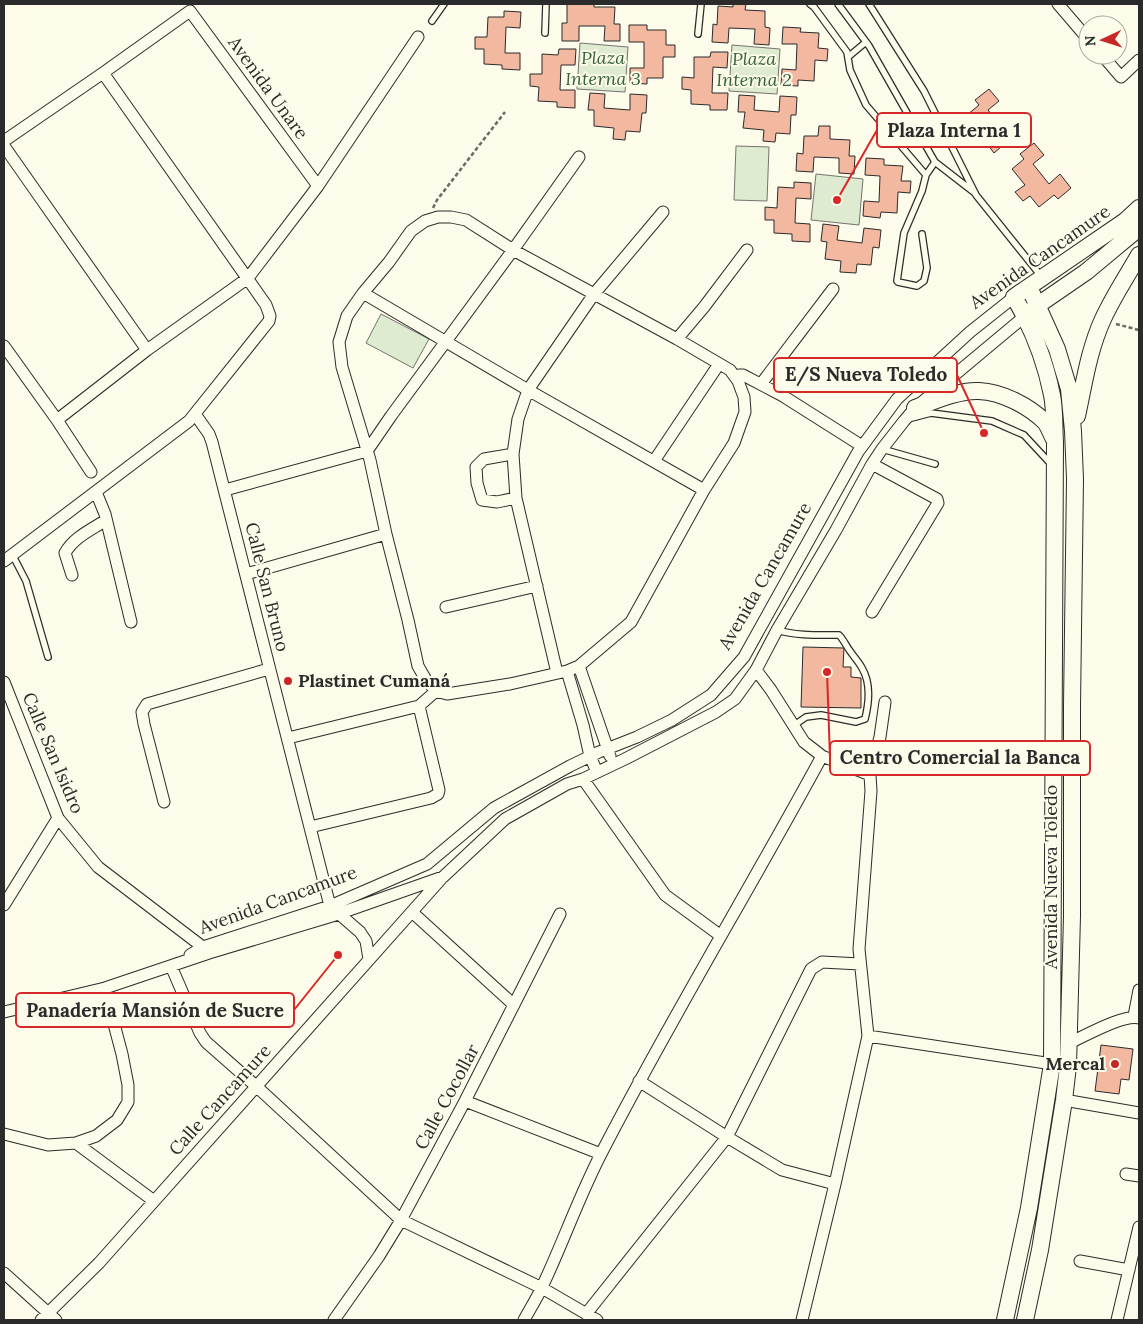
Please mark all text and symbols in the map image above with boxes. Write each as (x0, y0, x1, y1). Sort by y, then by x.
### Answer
north arrow (1078, 15, 1128, 65)
street label: Avenida Unare (223, 31, 314, 144)
text: N (1081, 35, 1099, 47)
park label: Plaza Interna 3 (565, 46, 641, 90)
park label: Plaza Interna 2 (716, 47, 792, 91)
callout: Plaza Interna 1 (877, 113, 1031, 147)
text: Plaza Interna 1 (887, 118, 1021, 142)
street label: Avenida Cancamure (964, 199, 1115, 314)
callout: E/S Nueva Toledo (774, 358, 957, 392)
text: E/S Nueva Toledo (785, 362, 948, 387)
street label: Avenida Cancamure (713, 498, 816, 654)
street label: Calle San Bruno (240, 520, 295, 654)
place label: Plastinet Cumaná (298, 669, 451, 692)
marker: Plastinet Cumaná (282, 675, 294, 687)
street label: Calle San Isidro (18, 689, 89, 817)
callout: Centro Comercial la Banca (830, 741, 1090, 775)
text: Centro Comercial la Banca (840, 745, 1080, 769)
street label: Avenida Nueva Toledo (1039, 785, 1062, 970)
street label: Avenida Cancamure (195, 860, 360, 939)
callout: Panadería Mansión de Sucre (16, 993, 294, 1027)
text: Panadería Mansión de Sucre (26, 998, 284, 1022)
street label: Calle Cancamure (164, 1039, 276, 1160)
street label: Calle Cocollar (409, 1040, 484, 1153)
place label: Mercal (1045, 1052, 1105, 1075)
marker: Mercal (1109, 1058, 1121, 1070)

